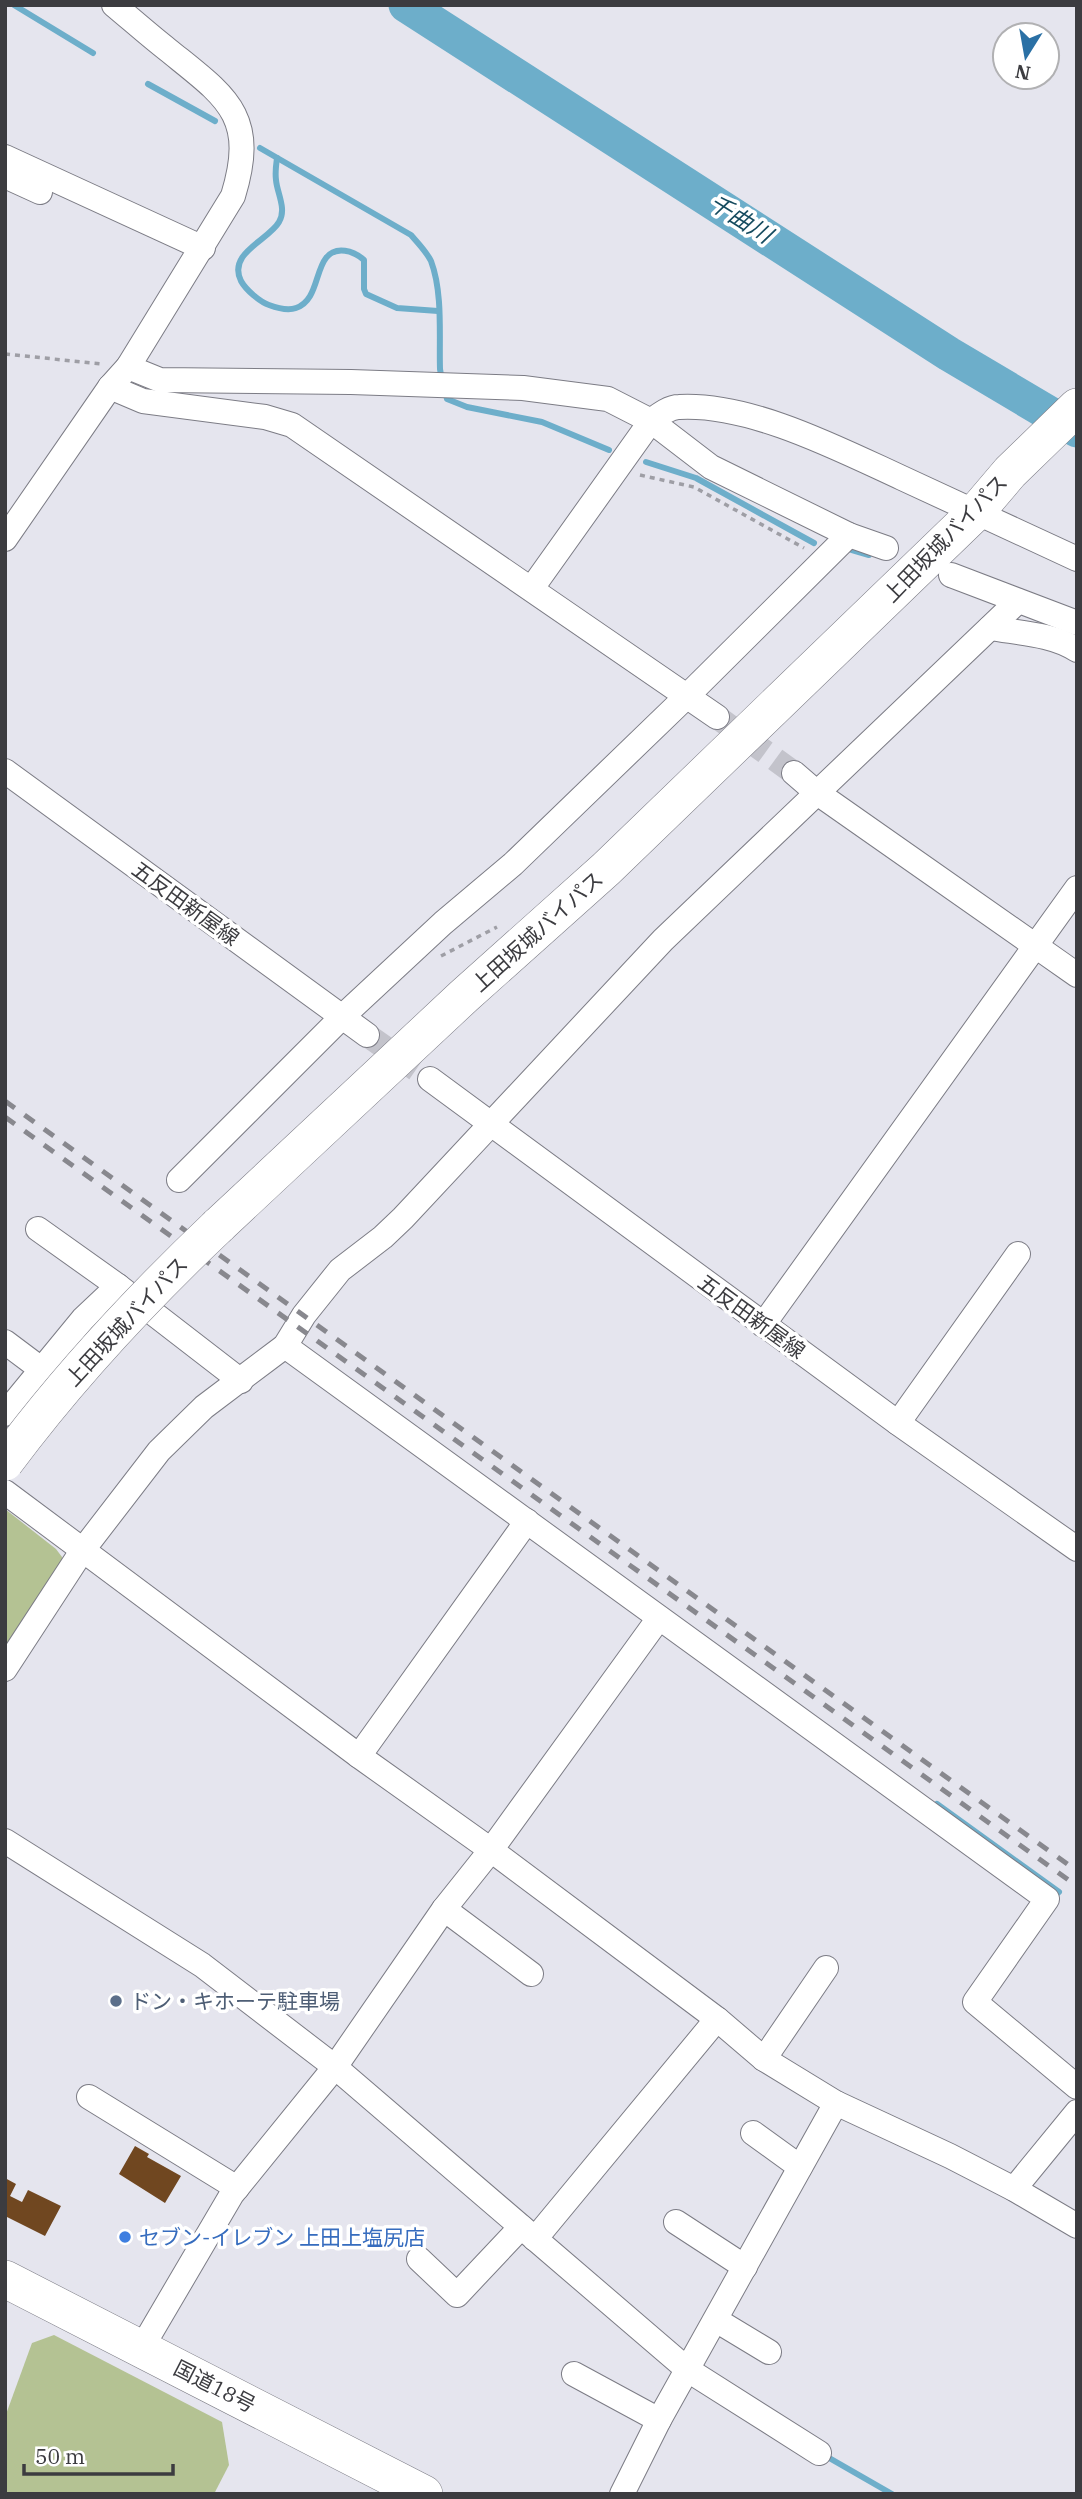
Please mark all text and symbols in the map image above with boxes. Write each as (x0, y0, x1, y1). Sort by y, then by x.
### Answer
north arrow (991, 21, 1061, 91)
text: N (1013, 59, 1032, 86)
water label: 千曲川 (704, 187, 781, 251)
street label: 上田坂城バイパス (877, 468, 1013, 608)
street label: 五反田新屋線 (127, 855, 245, 951)
street label: 上田坂城バイパス (465, 865, 609, 997)
street label: 上田坂城バイパス (59, 1250, 193, 1392)
street label: 五反田新屋線 (693, 1268, 811, 1364)
place label: ドン・キホーテ駐車場 (130, 1987, 340, 2015)
marker: ドン・キホーテ駐車場 (108, 1993, 124, 2009)
place label: セブン-イレブン 上田上塩尻店 (139, 2223, 425, 2251)
marker: セブン-イレブン 上田上塩尻店 (117, 2229, 133, 2245)
street label: 国道18号 (169, 2354, 261, 2418)
scale bar (24, 2432, 173, 2476)
text: 50 m (35, 2442, 85, 2470)

